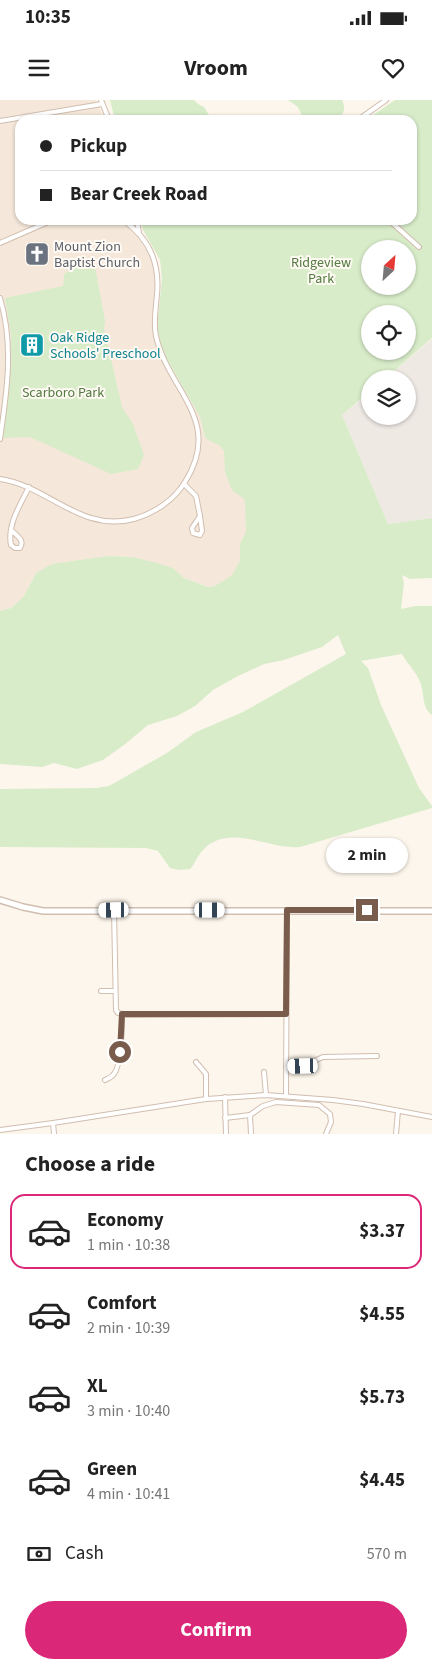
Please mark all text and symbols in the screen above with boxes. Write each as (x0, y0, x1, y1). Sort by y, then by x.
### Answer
text: 10:35 (25, 4, 71, 31)
text: Vroom (184, 52, 248, 84)
icon: menu (25, 54, 53, 82)
icon: heart (379, 54, 407, 82)
text: Pickup (70, 133, 127, 160)
text: Bear Creek Road (70, 181, 208, 208)
place label: Mount Zion Baptist Church (54, 237, 140, 273)
north arrow (361, 240, 416, 295)
map controls (361, 240, 416, 425)
church icon: Mount Zion Baptist Church (24, 241, 50, 267)
park label: Ridgeview Park (291, 253, 351, 289)
button: locate (361, 305, 416, 360)
place label: Oak Ridge Schools' Preschool (50, 328, 161, 364)
building icon: Oak Ridge Schools' Preschool (19, 332, 45, 358)
button: layers (361, 370, 416, 425)
park label: Scarboro Park (22, 383, 104, 403)
callout: 2 min (326, 838, 408, 872)
text: 2 min (348, 844, 386, 866)
route end (356, 899, 378, 921)
car (98, 902, 129, 918)
car (195, 903, 225, 918)
route start (109, 1041, 131, 1063)
car (287, 1058, 318, 1074)
text: Choose a ride (25, 1148, 155, 1180)
text: Economy (87, 1207, 164, 1234)
icon: car (27, 1209, 72, 1254)
text: $3.37 (359, 1218, 405, 1245)
text: 1 min · 10:38 (87, 1234, 170, 1256)
text: Comfort (87, 1290, 157, 1317)
icon: car (27, 1292, 72, 1337)
text: $4.55 (359, 1301, 405, 1328)
text: 2 min · 10:39 (87, 1317, 170, 1339)
text: XL (87, 1373, 108, 1400)
icon: car (27, 1375, 72, 1420)
text: $5.73 (359, 1384, 405, 1411)
text: 3 min · 10:40 (87, 1400, 170, 1422)
text: Green (87, 1456, 137, 1483)
icon: car (27, 1458, 72, 1503)
text: $4.45 (359, 1467, 405, 1494)
text: 4 min · 10:41 (87, 1483, 170, 1505)
icon: cash (25, 1540, 53, 1568)
text: Cash (65, 1540, 104, 1567)
text: 570 m (367, 1543, 407, 1565)
button: Confirm (25, 1601, 407, 1659)

